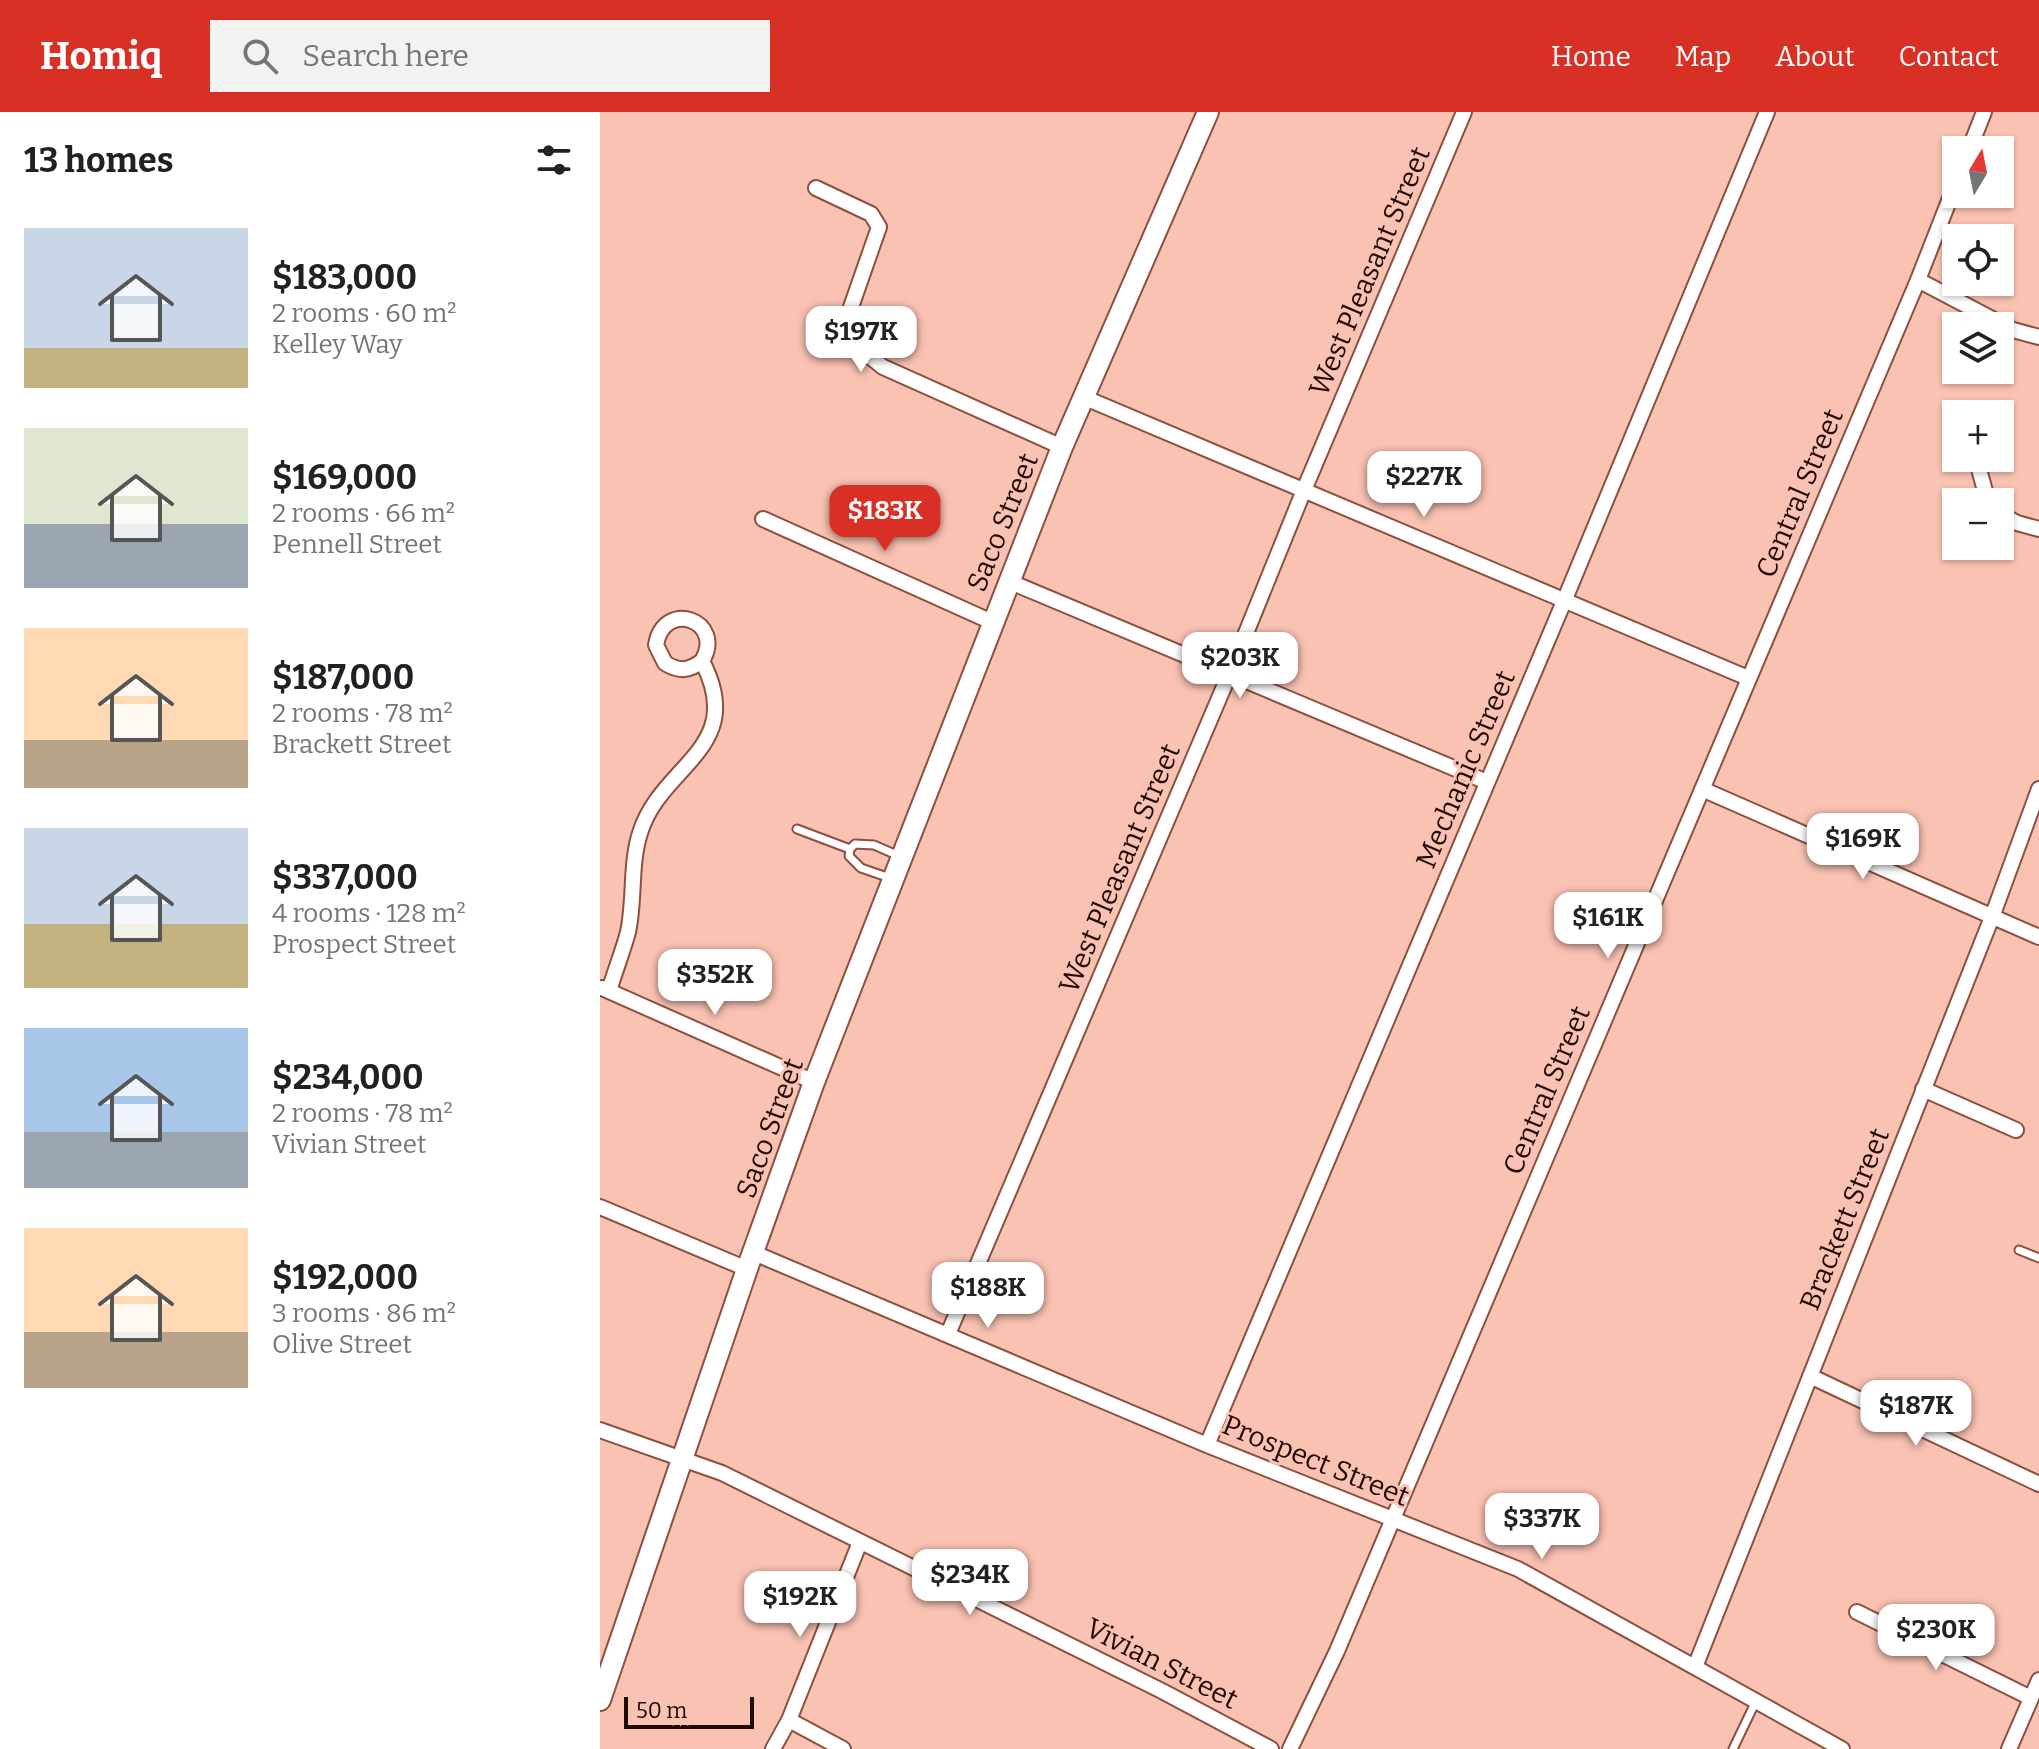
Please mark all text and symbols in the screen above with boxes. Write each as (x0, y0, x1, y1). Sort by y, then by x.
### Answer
search box (210, 20, 770, 92)
text: Homiq (40, 33, 162, 79)
icon: search (238, 34, 282, 78)
text: Search here (302, 38, 469, 74)
text: Home (1551, 40, 1631, 73)
text: Map (1675, 40, 1731, 73)
text: About (1775, 40, 1855, 73)
text: Contact (1899, 40, 1999, 73)
north arrow (1942, 136, 2014, 208)
map controls (1942, 136, 2014, 560)
icon: filters (532, 138, 576, 182)
text: 13 homes (24, 140, 173, 181)
street label: West Pleasant Street (1302, 142, 1437, 401)
button: locate (1942, 224, 2014, 296)
text: $183,000 (272, 257, 417, 298)
icon: home (88, 260, 184, 356)
text: 2 rooms · 60 m² (272, 298, 456, 329)
pin: $197K (805, 306, 917, 374)
button: layers (1942, 312, 2014, 384)
text: $197K (824, 316, 898, 347)
text: Kelley Way (272, 329, 403, 360)
button: + (1942, 400, 2014, 472)
street label: Central Street (1749, 404, 1850, 582)
street label: Saco Street (960, 448, 1045, 596)
pin: $227K (1368, 451, 1480, 519)
text: $169,000 (272, 457, 417, 498)
icon: home (88, 460, 184, 556)
text: $227K (1385, 461, 1463, 492)
pin: $183K (829, 485, 941, 553)
button: − (1942, 488, 2014, 560)
text: $183K (847, 495, 923, 526)
text: 2 rooms · 66 m² (272, 498, 455, 529)
text: Pennell Street (272, 529, 442, 560)
pin: $203K (1184, 632, 1296, 700)
text: $203K (1200, 642, 1280, 673)
text: $187,000 (272, 657, 414, 698)
icon: home (88, 660, 184, 756)
street label: Mechanic Street (1409, 665, 1522, 873)
text: 2 rooms · 78 m² (272, 698, 453, 729)
text: Brackett Street (272, 729, 452, 760)
street label: West Pleasant Street (1052, 739, 1187, 998)
pin: $169K (1807, 813, 1919, 881)
text: $169K (1825, 823, 1901, 854)
text: $337,000 (272, 857, 418, 898)
icon: home (88, 860, 184, 956)
pin: $161K (1552, 892, 1664, 960)
text: 4 rooms · 128 m² (272, 898, 466, 929)
text: $161K (1572, 902, 1644, 933)
text: Prospect Street (272, 929, 456, 960)
pin: $352K (659, 949, 771, 1017)
text: $352K (676, 959, 754, 990)
street label: Central Street (1496, 1001, 1597, 1179)
street label: Saco Street (729, 1054, 810, 1202)
text: $234,000 (272, 1057, 424, 1098)
icon: home (88, 1060, 184, 1156)
text: 2 rooms · 78 m² (272, 1098, 453, 1129)
street label: Brackett Street (1793, 1123, 1896, 1315)
text: Vivian Street (272, 1129, 426, 1160)
text: $192,000 (272, 1257, 418, 1298)
icon: home (88, 1260, 184, 1356)
pin: $188K (932, 1262, 1044, 1330)
text: $188K (950, 1272, 1026, 1303)
text: 3 rooms · 86 m² (272, 1298, 456, 1329)
text: Olive Street (272, 1329, 412, 1360)
pin: $187K (1860, 1380, 1972, 1448)
text: $187K (1878, 1390, 1954, 1421)
street label: Prospect Street (1218, 1408, 1414, 1513)
pin: $337K (1486, 1493, 1598, 1561)
text: $337K (1503, 1503, 1581, 1534)
pin: $234K (914, 1549, 1026, 1617)
text: $234K (930, 1559, 1010, 1590)
pin: $192K (744, 1571, 856, 1639)
text: $192K (762, 1581, 838, 1612)
pin: $230K (1880, 1604, 1992, 1672)
street label: Vivian Street (1080, 1611, 1243, 1716)
text: $230K (1896, 1614, 1976, 1645)
scale bar (624, 1693, 754, 1729)
text: 50 m (636, 1697, 687, 1724)

